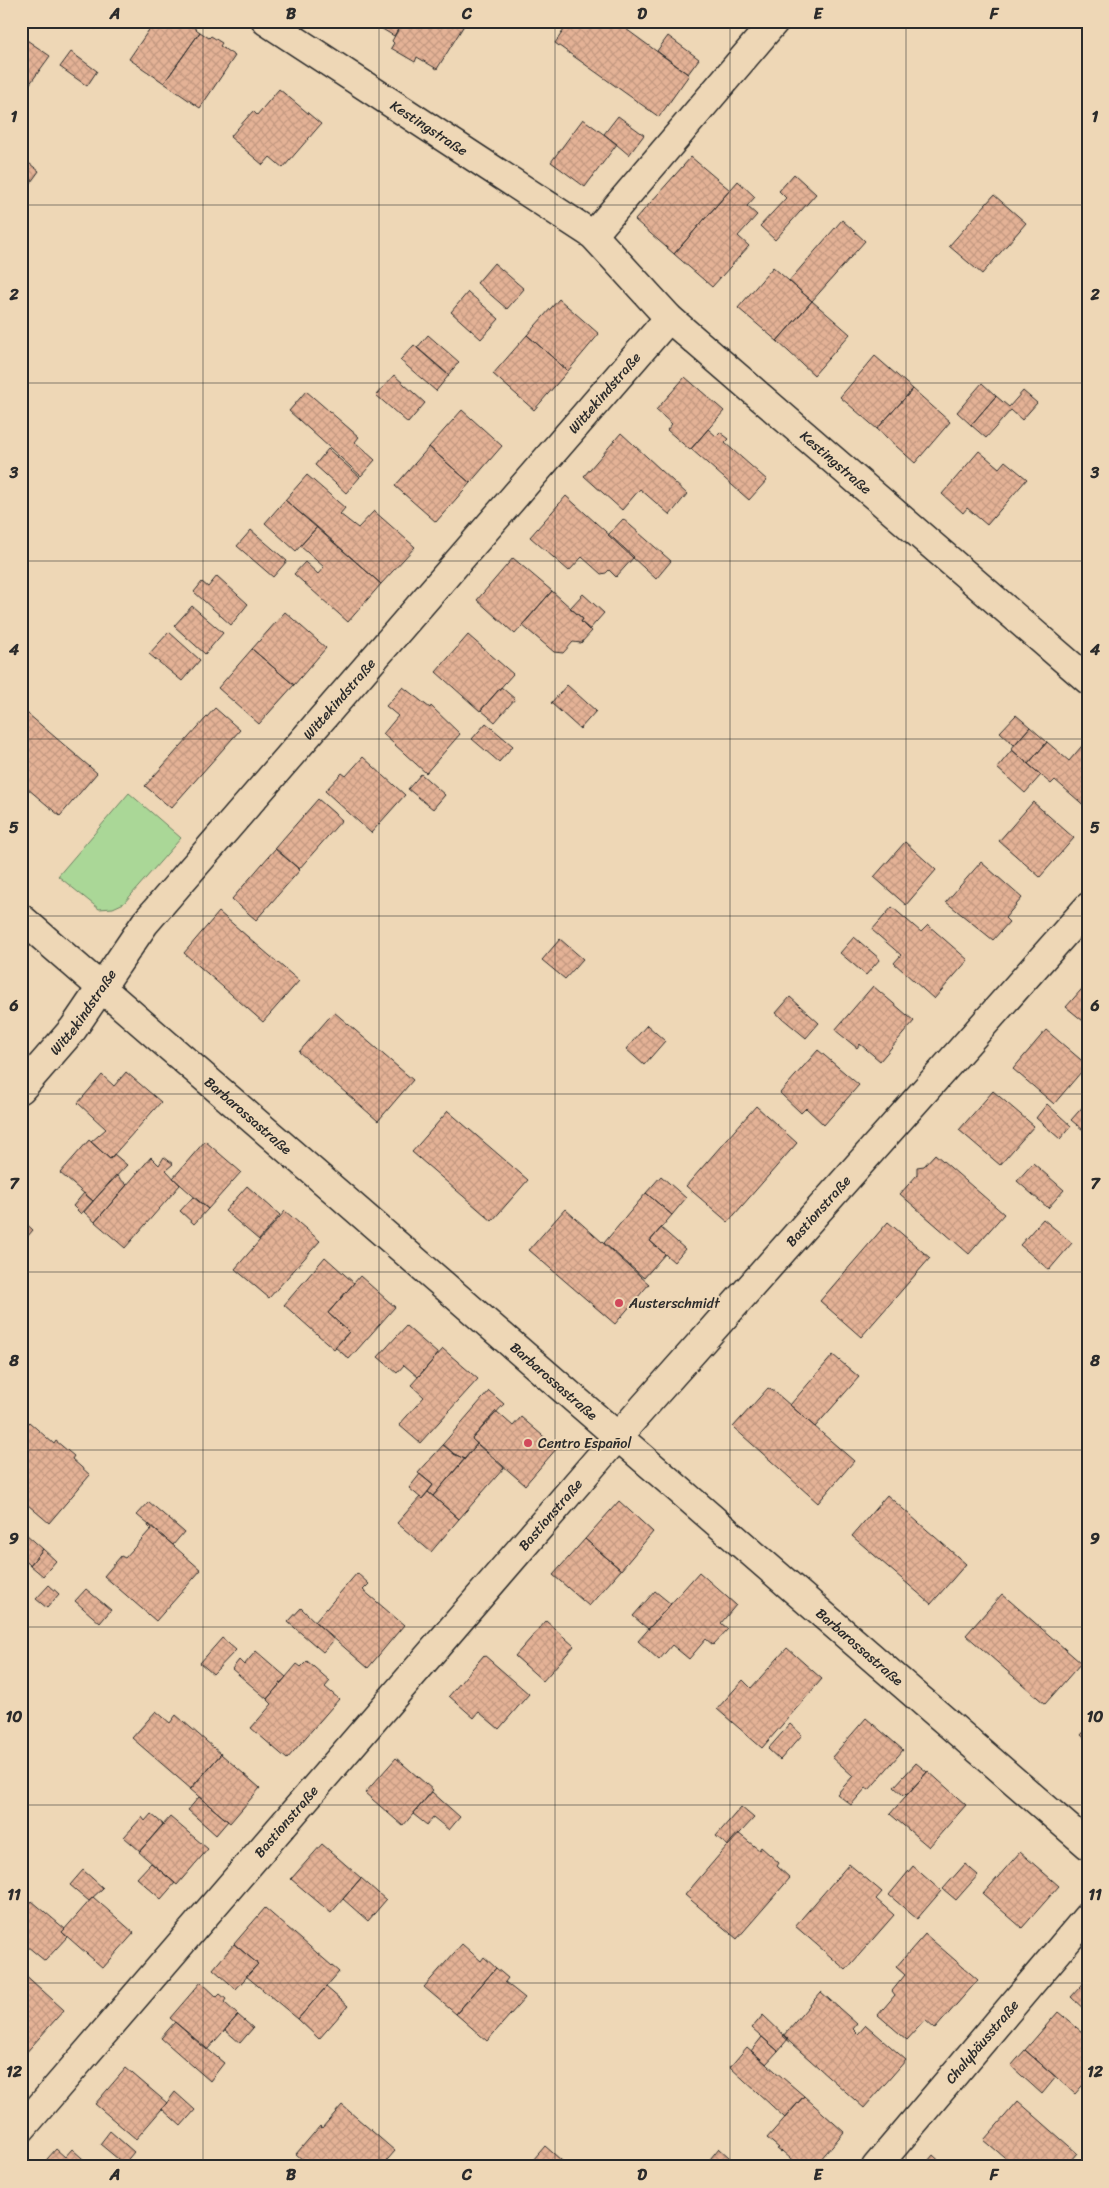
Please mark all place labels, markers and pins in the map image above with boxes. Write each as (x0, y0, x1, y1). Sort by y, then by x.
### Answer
place label: Austerschmidt (628, 1291, 721, 1316)
marker: Austerschmidt (613, 1297, 625, 1309)
place label: Centro Español (538, 1431, 632, 1456)
marker: Centro Español (522, 1437, 534, 1449)

